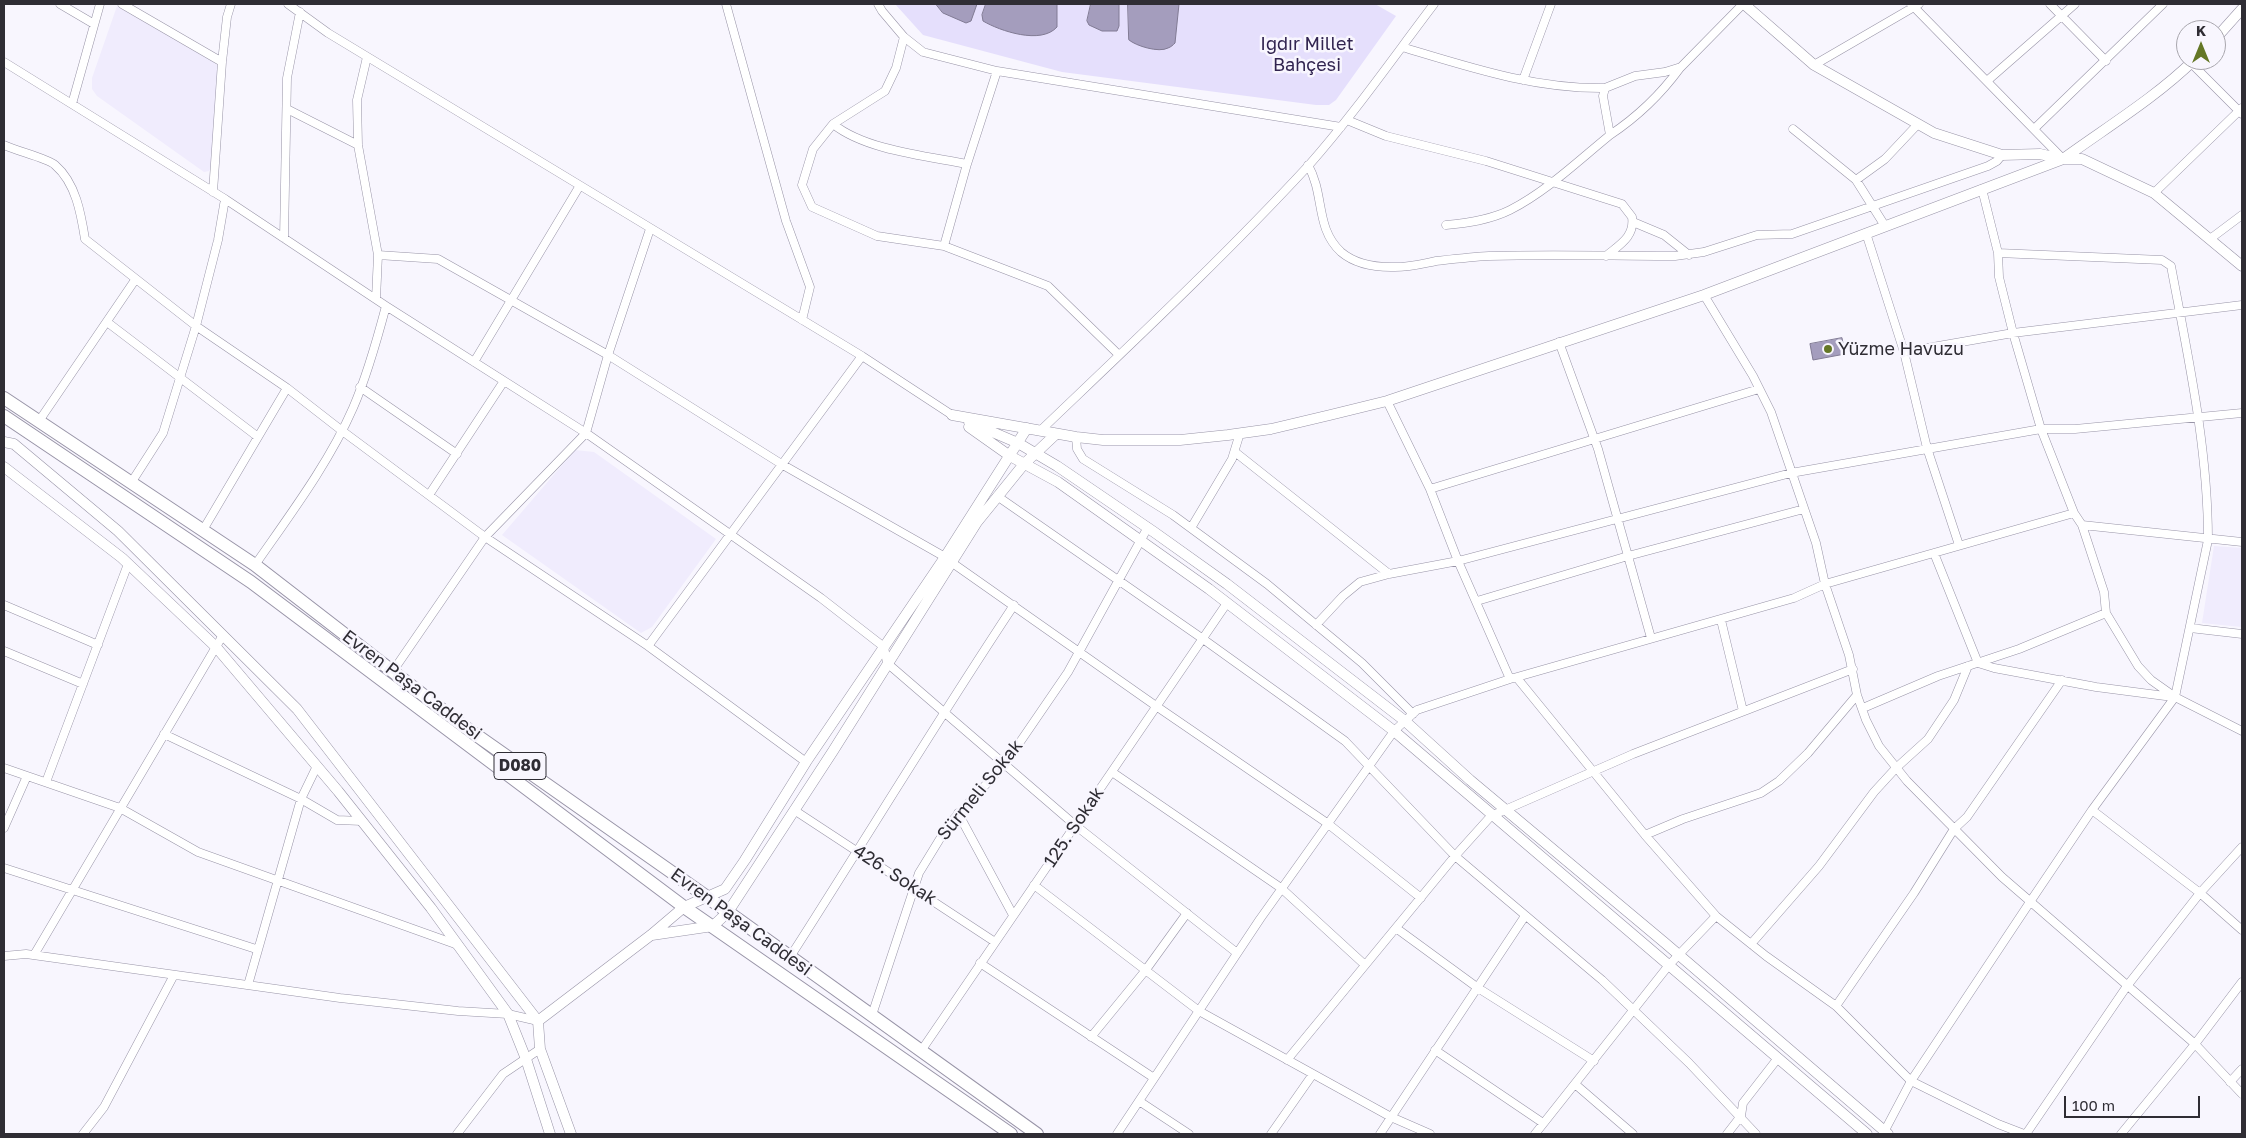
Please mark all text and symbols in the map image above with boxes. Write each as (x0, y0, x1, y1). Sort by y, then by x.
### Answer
north arrow (2176, 20, 2226, 70)
text: K (2196, 22, 2206, 39)
park label: Iğdır Millet Bahçesi (1260, 33, 1354, 76)
place label: Yüzme Havuzu (1838, 338, 1964, 360)
marker: Yüzme Havuzu (1822, 343, 1834, 355)
street label: Evren Paşa Caddesi (338, 625, 486, 745)
street label: Sürmeli Sokak (933, 735, 1027, 845)
road number: D080 (494, 752, 546, 779)
street label: 125. Sokak (1039, 783, 1109, 871)
street label: 426. Sokak (849, 840, 941, 910)
street label: Evren Paşa Caddesi (666, 864, 816, 980)
scale bar (2066, 1086, 2202, 1118)
text: 100 m (2072, 1096, 2115, 1114)

